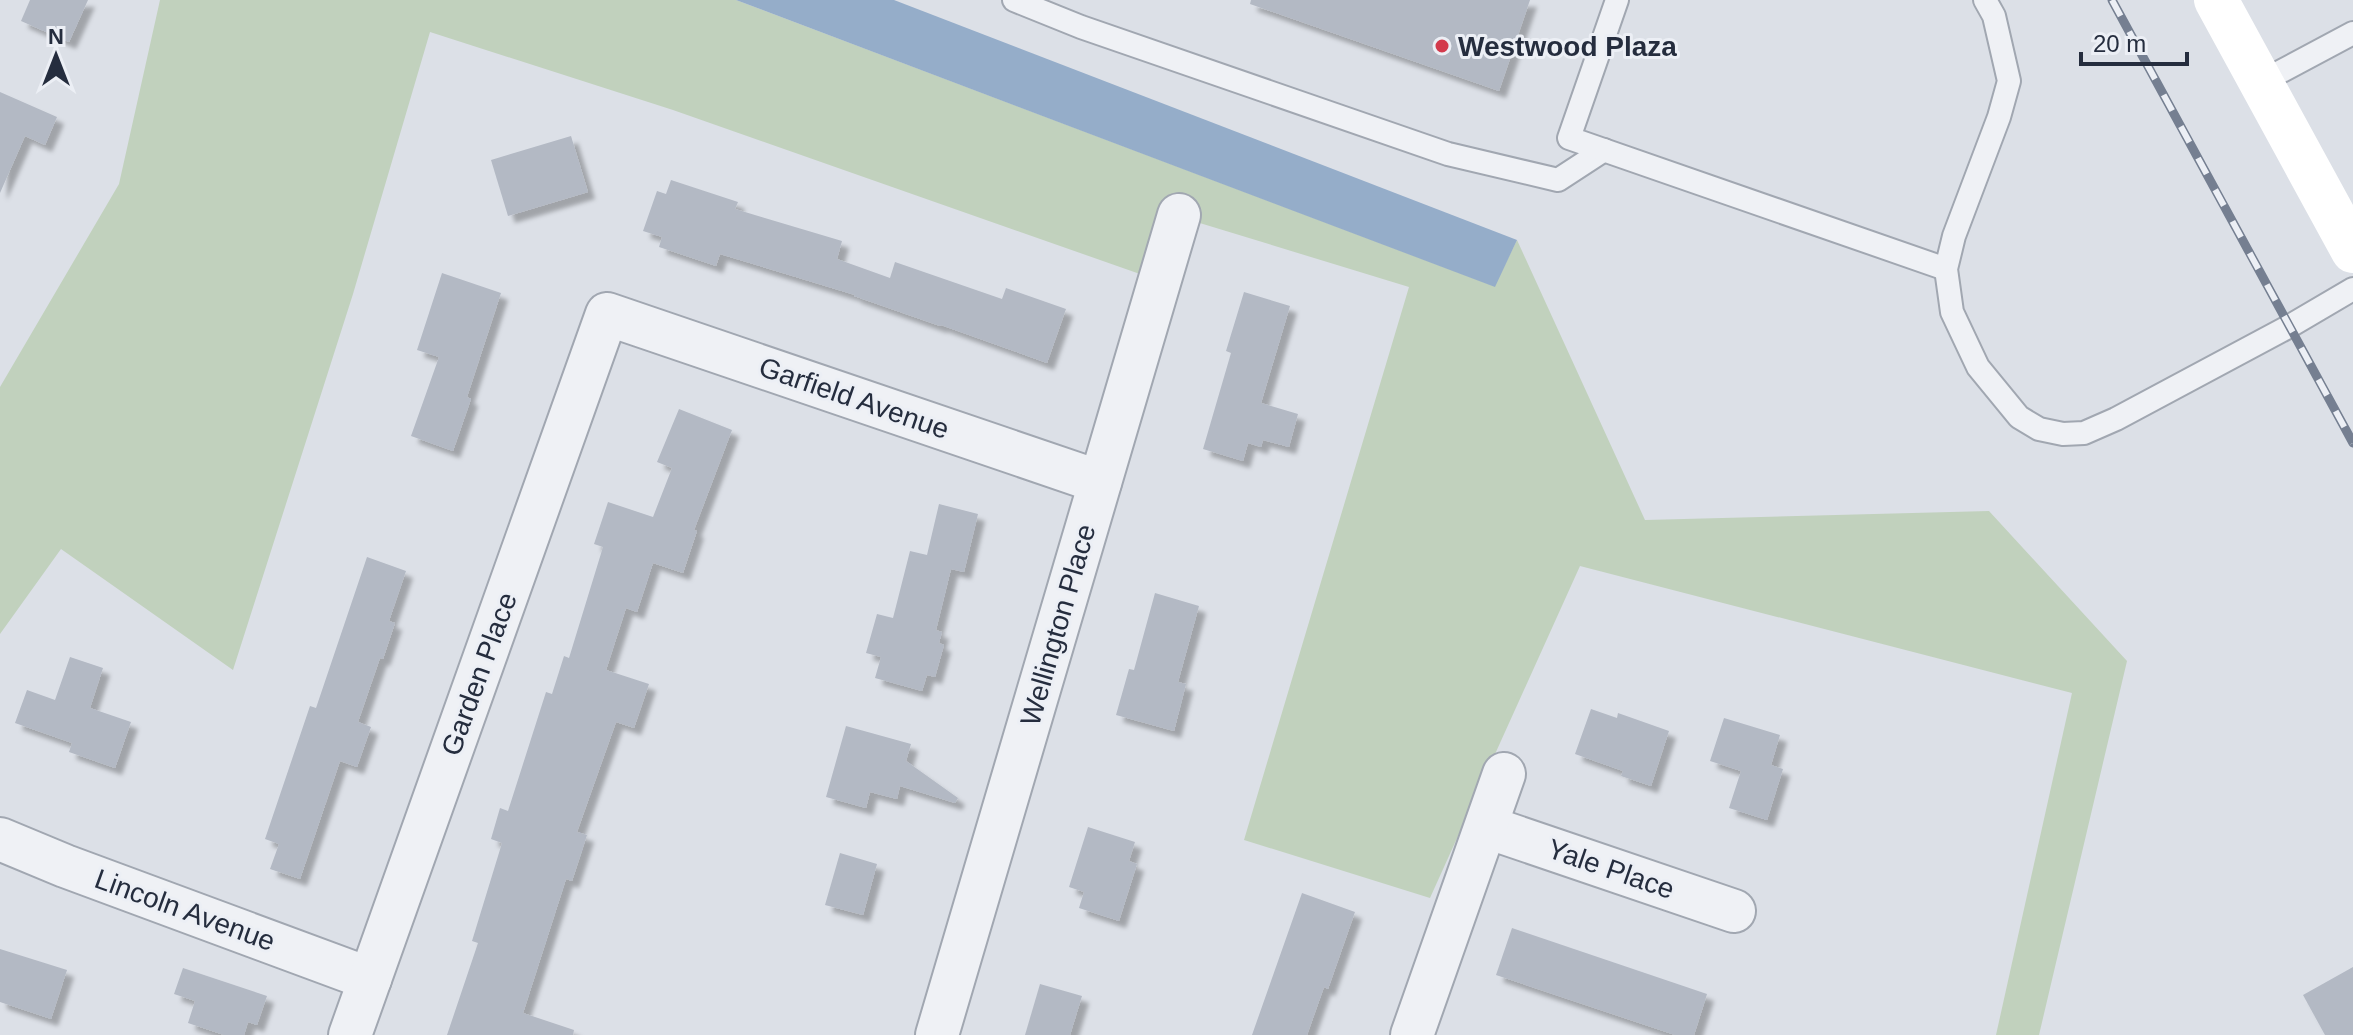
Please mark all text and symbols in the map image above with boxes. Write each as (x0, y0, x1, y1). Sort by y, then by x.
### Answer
north arrow (16, 16, 96, 96)
scale bar (2081, 16, 2187, 66)
text: N (48, 24, 64, 49)
text: 20 m (2093, 30, 2146, 57)
place label: Westwood Plaza (1458, 31, 1677, 62)
marker: Westwood Plaza (1433, 37, 1451, 55)
street label: Garfield Avenue (755, 351, 953, 445)
street label: Wellington Place (1014, 521, 1102, 729)
street label: Garden Place (435, 588, 523, 760)
street label: Yale Place (1544, 833, 1678, 905)
street label: Lincoln Avenue (91, 863, 279, 957)

